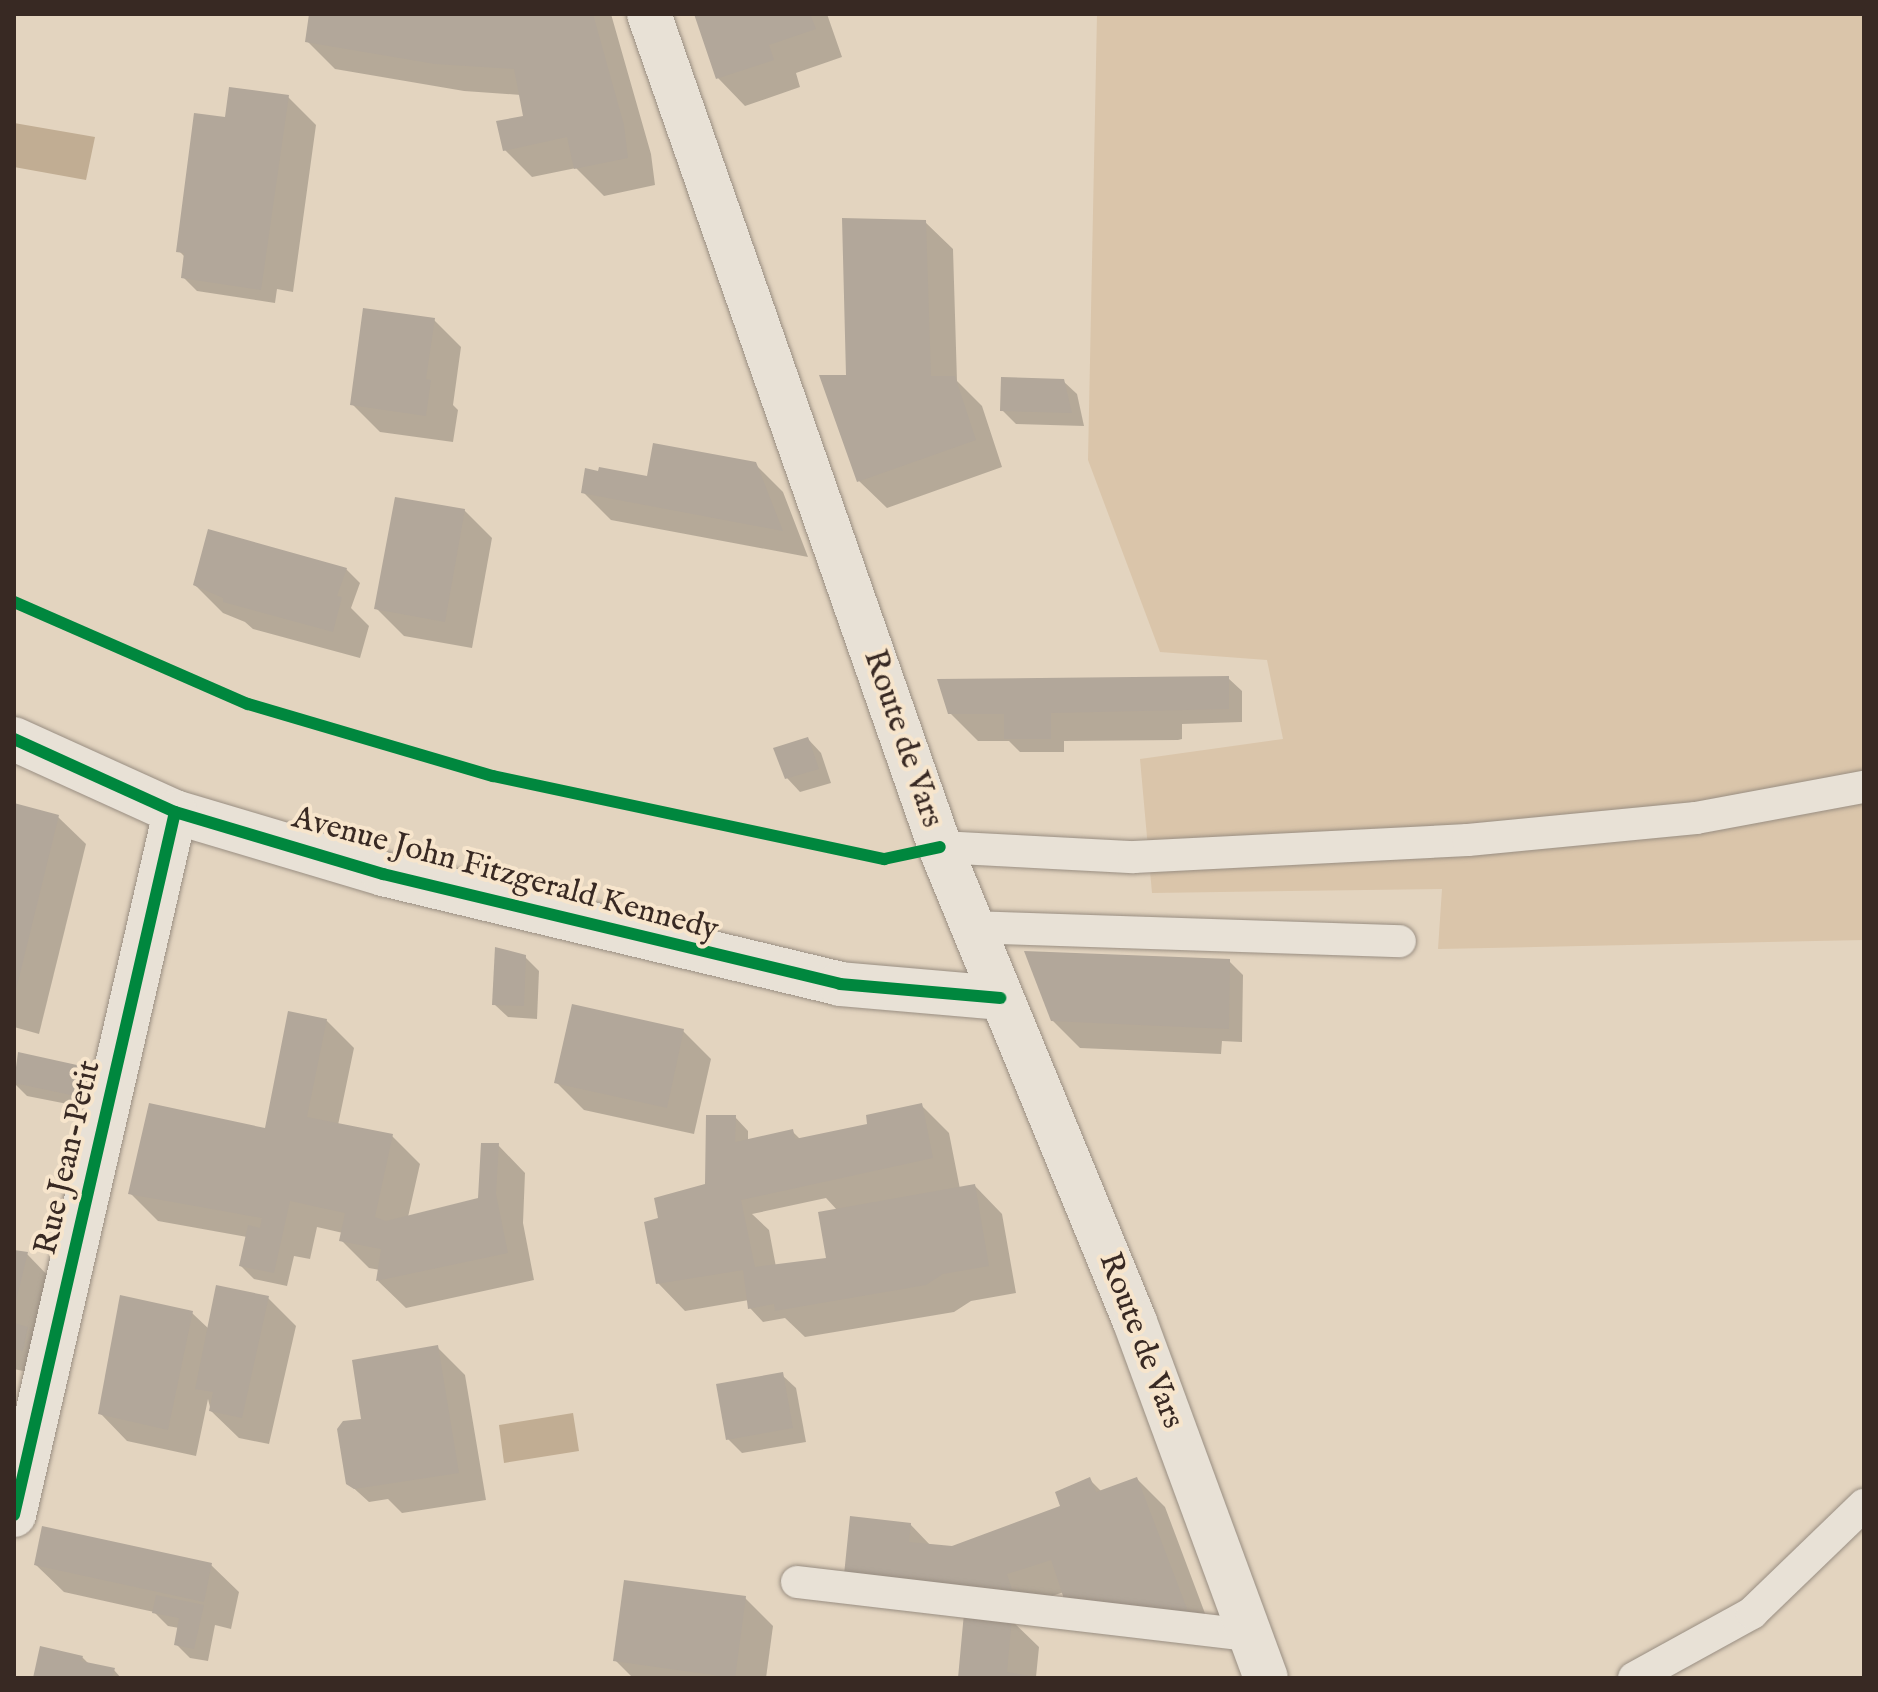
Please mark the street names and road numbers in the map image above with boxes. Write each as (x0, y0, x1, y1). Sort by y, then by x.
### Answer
street label: Route de Vars (854, 645, 950, 833)
street label: Avenue John Fitzgerald Kennedy (288, 800, 722, 950)
street label: Rue Jean-Petit (28, 1057, 110, 1259)
street label: Route de Vars (1089, 1248, 1191, 1434)

